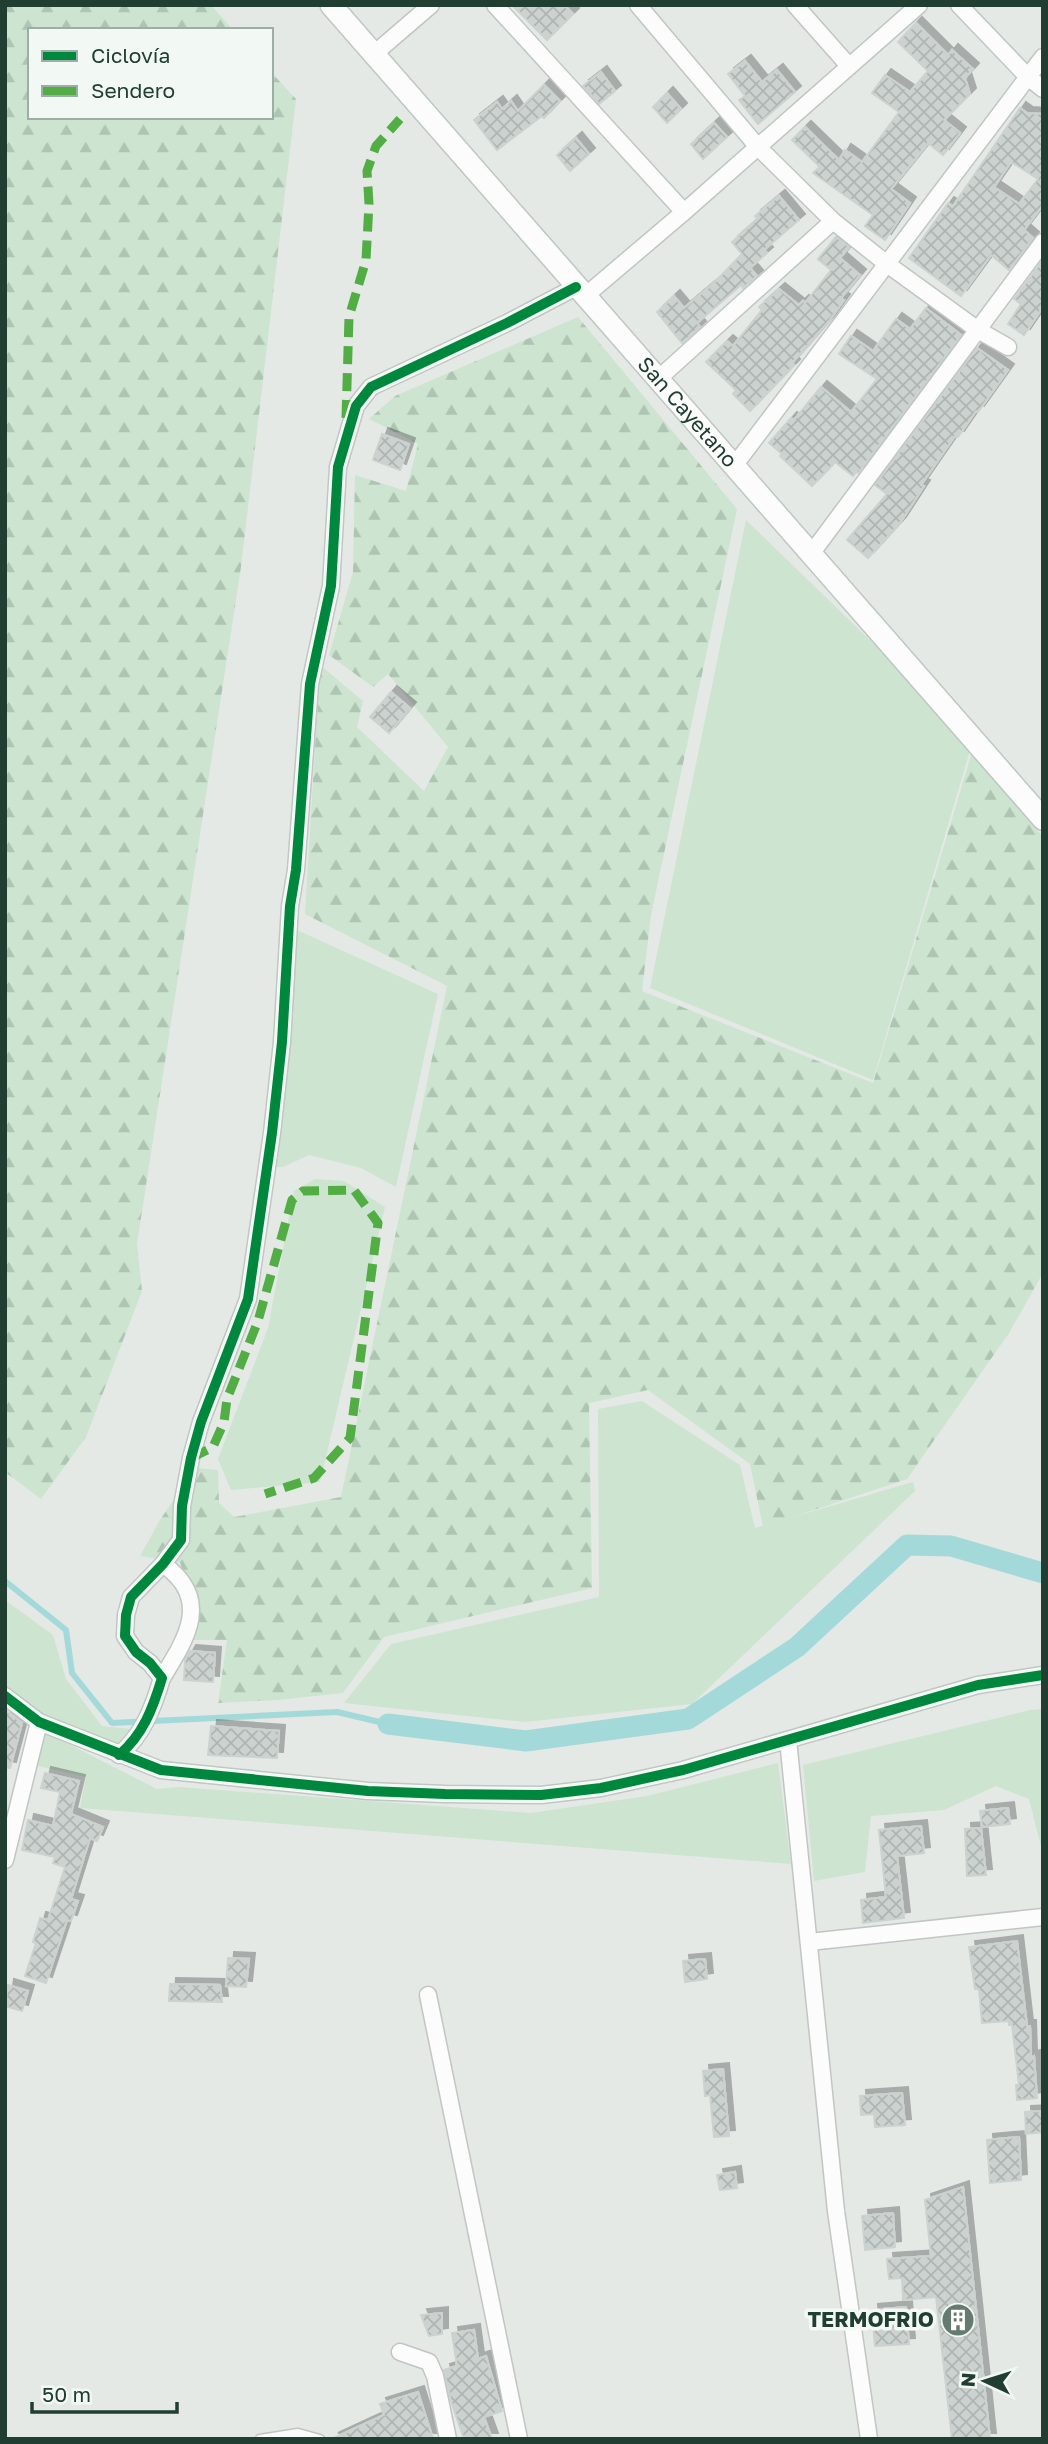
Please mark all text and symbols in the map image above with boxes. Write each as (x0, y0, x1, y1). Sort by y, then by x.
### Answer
legend (28, 28, 273, 119)
text: Ciclovía (91, 42, 170, 68)
text: Sendero (91, 77, 175, 103)
street label: San Cayetano (633, 351, 743, 472)
building icon: TERMOFRIO (939, 2301, 977, 2339)
place label: TERMOFRIO (807, 2306, 934, 2332)
north arrow (950, 2346, 1020, 2416)
scale bar (32, 2370, 177, 2414)
text: N (956, 2372, 980, 2388)
text: 50 m (42, 2381, 91, 2407)

